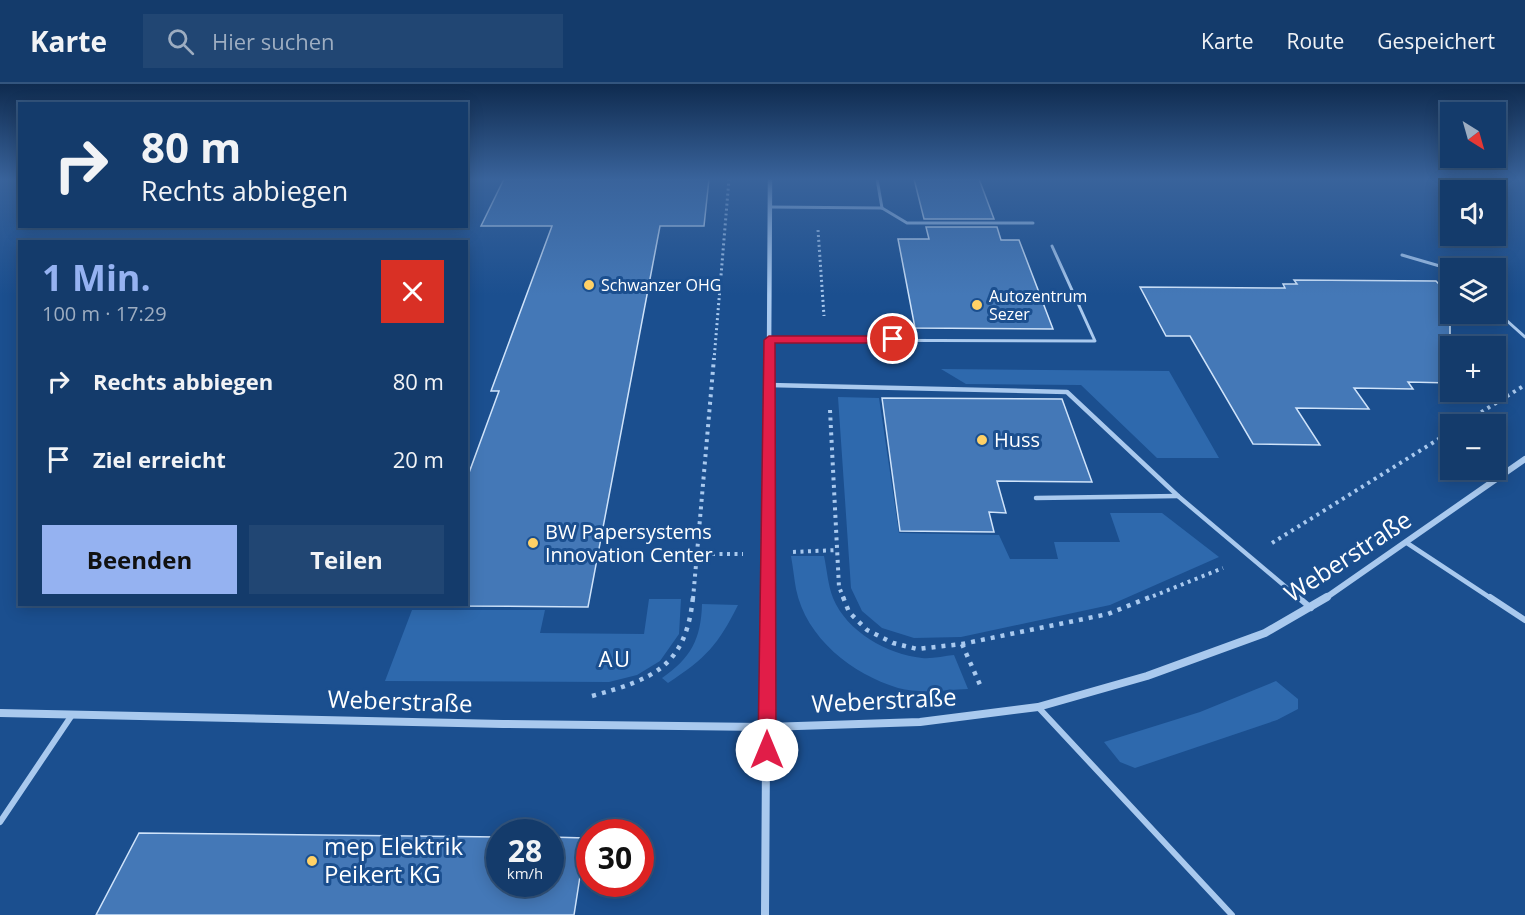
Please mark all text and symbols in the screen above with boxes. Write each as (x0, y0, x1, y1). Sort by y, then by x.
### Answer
search box (143, 14, 563, 68)
text: Karte (30, 22, 107, 60)
icon: search (164, 25, 197, 58)
text: Hier suchen (212, 26, 335, 56)
text: Karte (1201, 27, 1253, 55)
text: Route (1286, 27, 1344, 55)
text: Gespeichert (1377, 27, 1495, 55)
north arrow (1440, 102, 1506, 168)
map controls (1440, 102, 1506, 480)
text: 80 m (141, 118, 241, 175)
icon: right (42, 126, 120, 204)
text: Rechts abbiegen (141, 172, 348, 209)
button: sound (1440, 180, 1506, 246)
text: 1 Min. (42, 253, 151, 302)
button: layers (1440, 258, 1506, 324)
button: close (381, 260, 444, 323)
place label: Schwanzer OHG (601, 274, 721, 296)
marker: Schwanzer OHG (582, 278, 596, 292)
place label: Autozentrum Sezer (989, 285, 1087, 325)
marker: Autozentrum Sezer (970, 298, 984, 312)
text: 100 m · 17:29 (42, 300, 167, 327)
pin (867, 313, 918, 364)
icon: arrive (876, 322, 909, 355)
button: + (1440, 336, 1506, 402)
icon: right (42, 365, 75, 398)
text: Rechts abbiegen (93, 366, 273, 396)
text: 80 m (393, 366, 444, 396)
button: − (1440, 414, 1506, 480)
place label: Huss (994, 426, 1040, 453)
marker: Huss (975, 433, 989, 447)
icon: arrive (42, 443, 75, 476)
text: Ziel erreicht (93, 444, 226, 474)
text: 20 m (393, 444, 444, 474)
street label: Weberstraße (1277, 502, 1417, 609)
place label: BW Papersystems Innovation Center (545, 518, 713, 568)
button: Beenden (42, 525, 237, 594)
button: Teilen (249, 525, 444, 594)
marker: BW Papersystems Innovation Center (526, 536, 540, 550)
district label: AU (599, 643, 631, 673)
street label: Weberstraße (811, 679, 957, 720)
street label: Weberstraße (327, 681, 473, 720)
position arrow (735, 718, 799, 782)
speed limit sign: 30 (576, 819, 654, 897)
place label: mep Elektrik Peikert KG (324, 829, 464, 890)
text: 28 (508, 830, 542, 871)
marker: mep Elektrik Peikert KG (305, 854, 319, 868)
text: km/h (507, 863, 543, 883)

